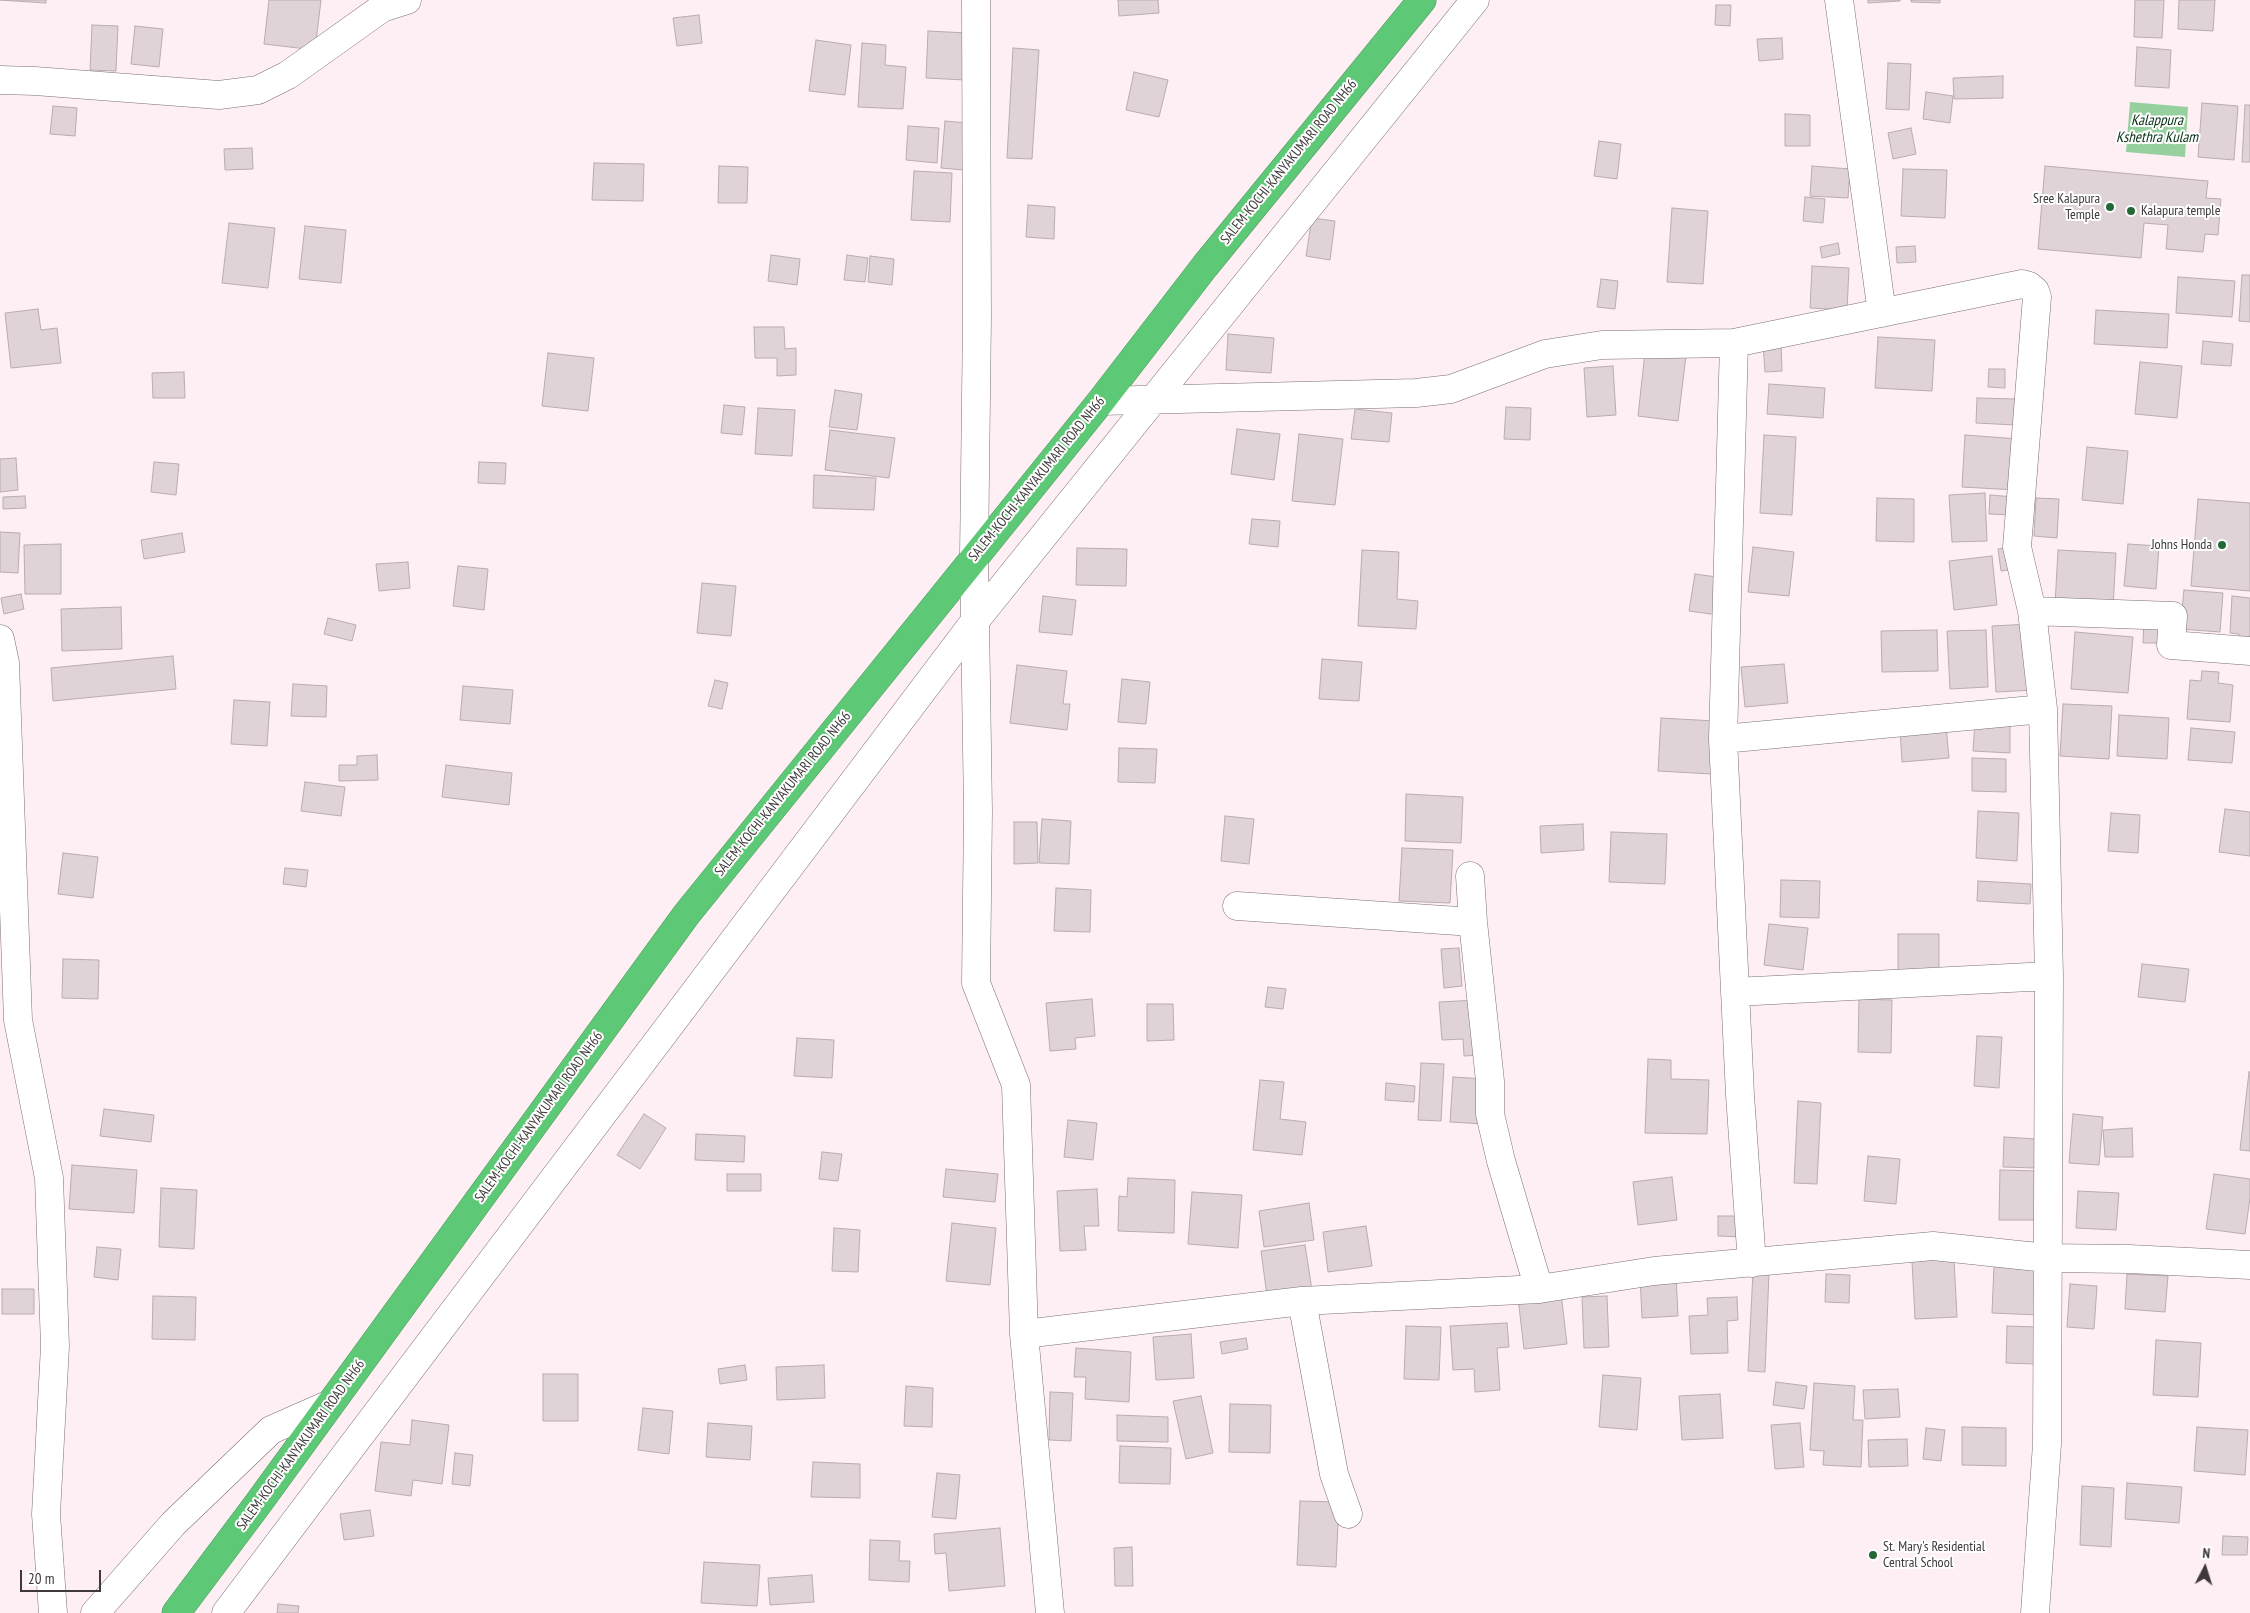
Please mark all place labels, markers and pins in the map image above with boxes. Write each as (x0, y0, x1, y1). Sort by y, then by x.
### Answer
place label: Sree Kalapura Temple (2033, 191, 2100, 223)
marker: Sree Kalapura Temple (2104, 201, 2116, 213)
place label: Kalapura temple (2141, 203, 2220, 219)
marker: Kalapura temple (2125, 205, 2137, 217)
place label: Johns Honda (2151, 537, 2212, 553)
marker: Johns Honda (2216, 539, 2228, 551)
place label: St. Mary's Residential Central School (1883, 1539, 1985, 1571)
marker: St. Mary's Residential Central School (1867, 1549, 1879, 1561)

